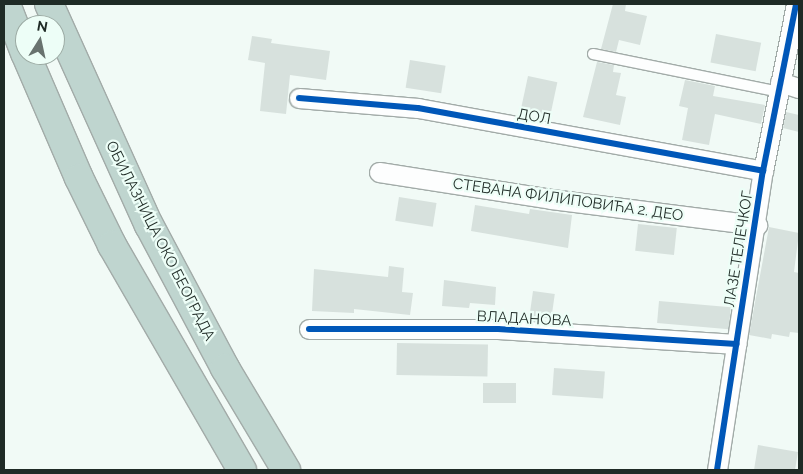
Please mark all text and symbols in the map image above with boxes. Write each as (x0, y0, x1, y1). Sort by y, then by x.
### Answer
north arrow (15, 15, 65, 65)
text: N (36, 17, 49, 35)
street label: ДОЛ (516, 105, 552, 129)
street label: ОБИЛАЗНИЦА ОКО БЕОГРАДА (102, 138, 218, 344)
street label: СТЕВАНА ФИЛИПОВИЋА 2. ДЕО (451, 175, 685, 225)
street label: ЛАЗЕ ТЕЛЕЧКОГ (721, 189, 757, 309)
street label: ВЛАДАНОВА (476, 308, 572, 330)

